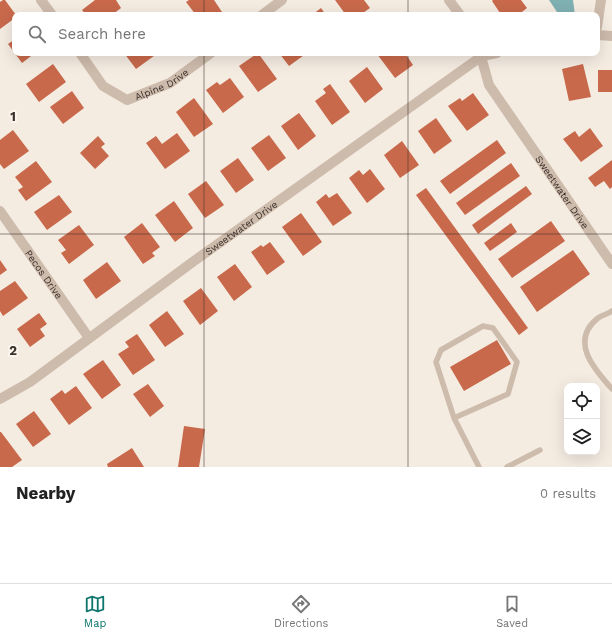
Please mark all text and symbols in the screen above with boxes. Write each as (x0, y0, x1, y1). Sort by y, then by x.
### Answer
search box (12, 12, 600, 56)
icon: search (26, 23, 48, 45)
text: Search here (58, 25, 146, 43)
street label: Alpine Drive (133, 66, 191, 102)
text: 1 (10, 109, 16, 124)
street label: Sweetwater Drive (534, 153, 592, 231)
street label: Sweetwater Drive (203, 198, 279, 257)
street label: Pecos Drive (23, 248, 65, 301)
text: 2 (9, 343, 17, 358)
map controls (564, 383, 600, 455)
button: locate (564, 383, 600, 419)
button: layers (564, 419, 600, 455)
text: Nearby (16, 483, 75, 503)
text: 0 results (540, 486, 596, 501)
tab: Map (84, 593, 106, 630)
tab: Directions (274, 593, 328, 630)
tab: Saved (496, 593, 528, 630)

